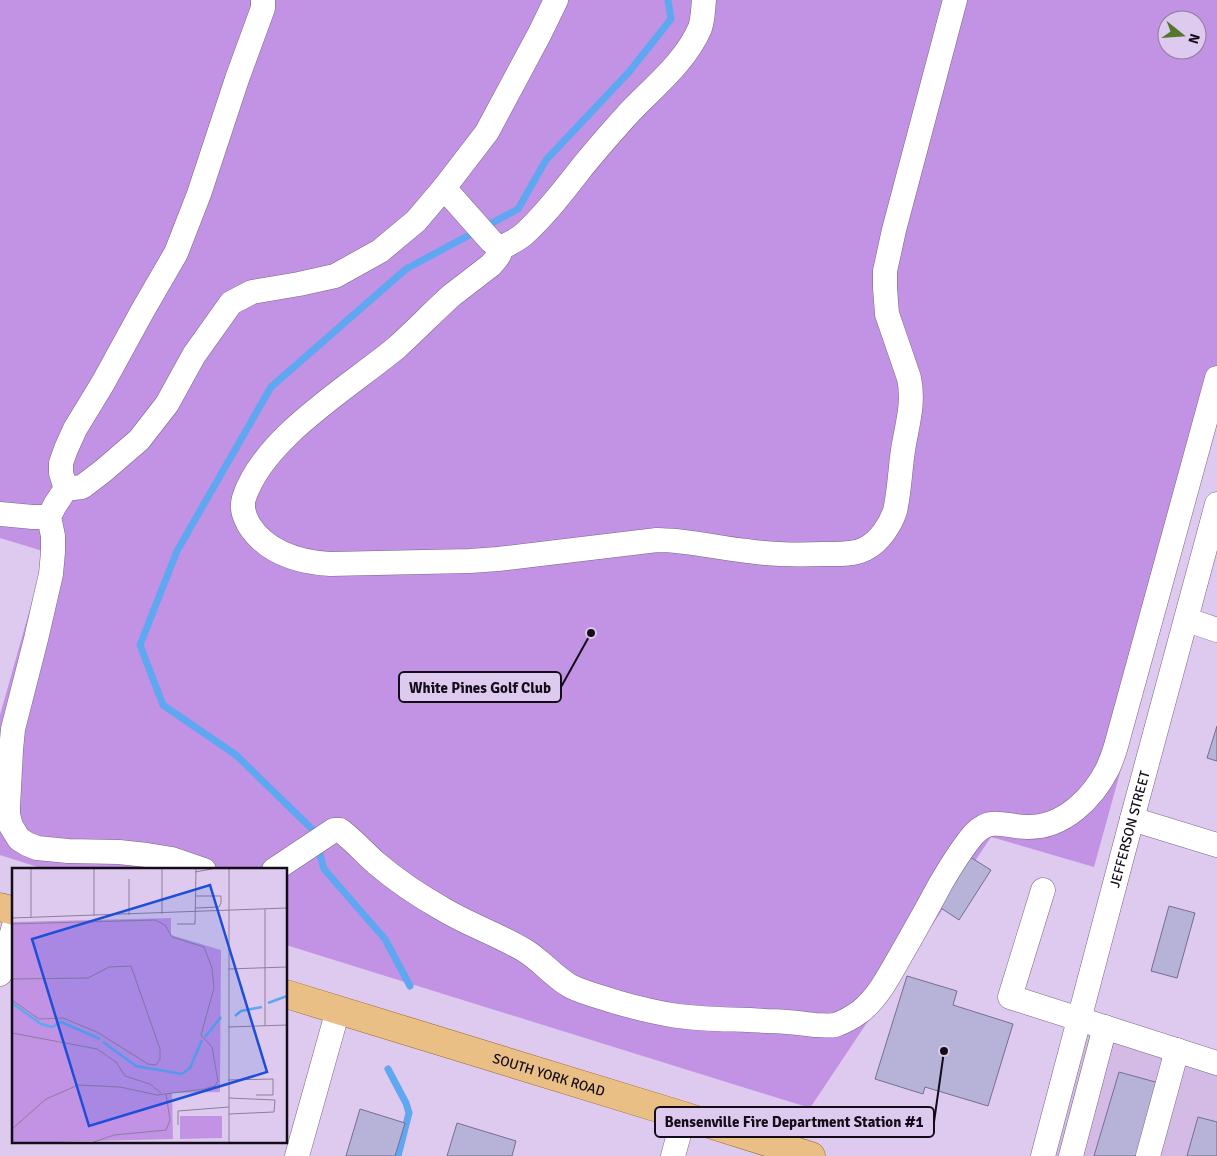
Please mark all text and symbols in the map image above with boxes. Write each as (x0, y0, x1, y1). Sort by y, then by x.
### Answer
north arrow (1157, 10, 1207, 60)
text: N (1184, 32, 1204, 46)
callout: White Pines Golf Club (399, 672, 561, 702)
text: White Pines Golf Club (409, 679, 551, 697)
street label: JEFFERSON STREET (1106, 769, 1154, 890)
inset map (12, 868, 288, 1144)
street label: SOUTH YORK ROAD (491, 1050, 607, 1100)
callout: Bensenville Fire Department Station #1 (655, 1107, 934, 1137)
text: Bensenville Fire Department Station #1 (664, 1113, 924, 1131)

